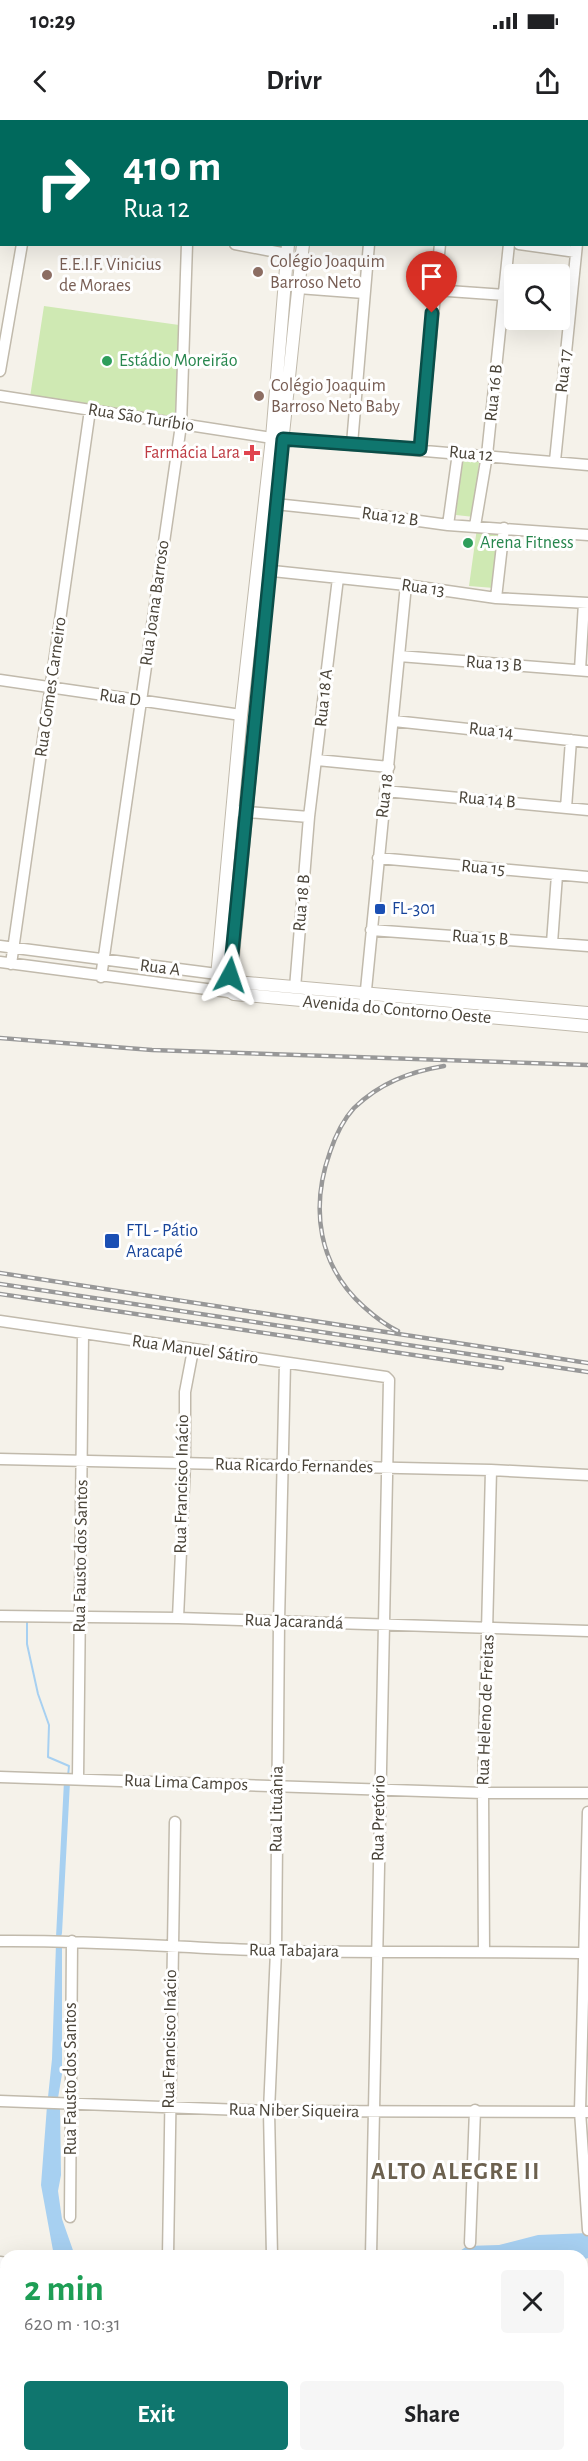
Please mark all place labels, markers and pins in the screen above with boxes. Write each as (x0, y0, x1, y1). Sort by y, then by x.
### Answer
pin (406, 251, 457, 313)
place label: Colégio Joaquim Barroso Neto (270, 253, 385, 292)
place label: E.E.I.F. Vinicius de Moraes (59, 256, 161, 295)
marker: Colégio Joaquim Barroso Neto (251, 265, 265, 279)
marker: E.E.I.F. Vinicius de Moraes (40, 268, 54, 282)
place label: Estádio Moreirão (119, 352, 238, 370)
marker: Estádio Moreirão (100, 354, 114, 368)
place label: Colégio Joaquim Barroso Neto Baby (271, 377, 400, 416)
marker: Colégio Joaquim Barroso Neto Baby (252, 389, 266, 403)
place label: Farmácia Lara (144, 444, 240, 462)
marker: Farmácia Lara (245, 446, 259, 460)
place label: Arena Fitness (480, 534, 574, 552)
marker: Arena Fitness (461, 536, 475, 550)
place label: FL-301 (392, 900, 436, 918)
marker: FL-301 (373, 902, 387, 916)
place label: FTL - Pátio Aracapé (126, 1222, 198, 1261)
marker: FTL - Pátio Aracapé (103, 1232, 121, 1250)

